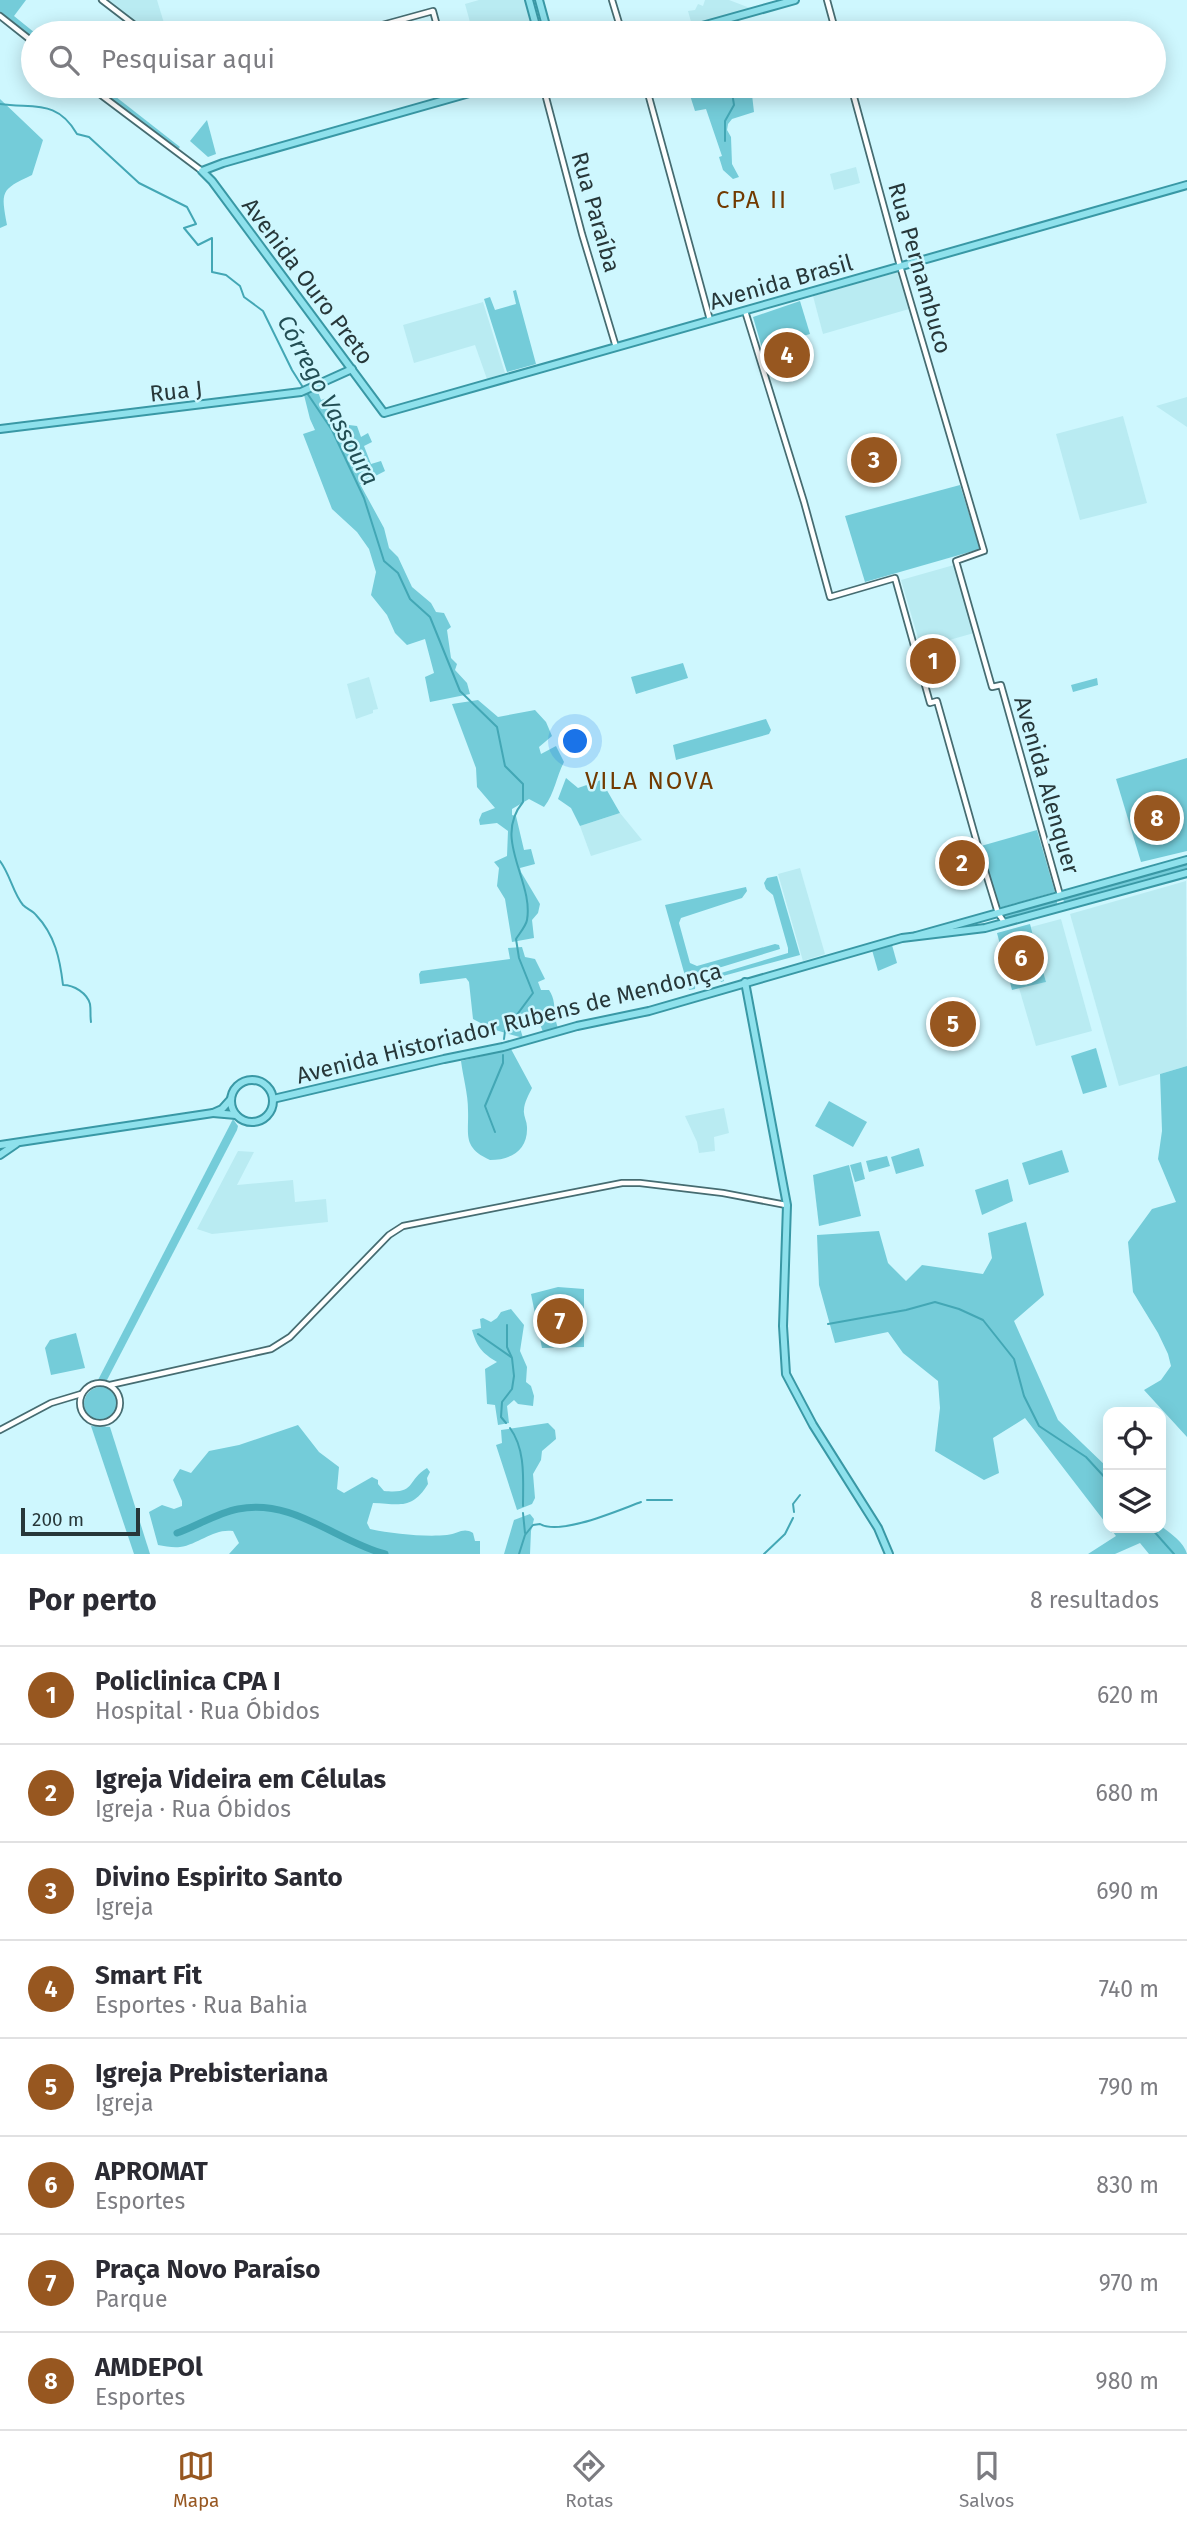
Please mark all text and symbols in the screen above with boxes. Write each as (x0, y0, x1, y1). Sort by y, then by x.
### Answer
search box (21, 21, 1166, 98)
icon: search (45, 41, 83, 79)
text: Pesquisar aqui (101, 44, 275, 75)
street label: Rua Paraíba (565, 149, 627, 275)
street label: Rua Pernambuco (882, 179, 958, 357)
district label: CPA II (716, 186, 788, 214)
street label: Avenida Ouro Preto (236, 192, 380, 370)
street label: Avenida Brasil (706, 248, 856, 316)
water label: Córrego Vassoura (271, 310, 385, 490)
pin: 4 (764, 329, 810, 381)
street label: Rua J (148, 374, 204, 408)
pin: 3 (851, 434, 897, 486)
pin: 1 (910, 635, 956, 687)
street label: Avenida Alenquer (1008, 693, 1086, 877)
your location (558, 724, 592, 758)
district label: VILA NOVA (585, 767, 715, 795)
pin: 8 (1134, 792, 1180, 844)
pin: 2 (939, 837, 985, 889)
pin: 6 (998, 932, 1044, 984)
street label: Avenida Historiador Rubens de Mendonça (293, 956, 725, 1090)
pin: 5 (930, 998, 976, 1050)
pin: 7 (537, 1295, 583, 1347)
map controls (1103, 1407, 1166, 1533)
button: locate (1103, 1407, 1166, 1470)
button: layers (1103, 1470, 1166, 1533)
scale bar (21, 1505, 140, 1537)
text: 200 m (32, 1508, 84, 1531)
text: Por perto (28, 1582, 157, 1618)
text: 8 resultados (1030, 1586, 1159, 1614)
text: Policlinica CPA I (95, 1666, 281, 1697)
text: 1 (46, 1681, 56, 1709)
text: 620 m (1097, 1681, 1159, 1709)
text: Hospital · Rua Óbidos (95, 1697, 320, 1725)
text: Igreja Videira em Células (95, 1764, 386, 1795)
text: 2 (45, 1779, 57, 1807)
text: 680 m (1095, 1779, 1159, 1807)
text: Igreja · Rua Óbidos (95, 1795, 291, 1823)
text: Divino Espirito Santo (95, 1862, 343, 1893)
text: 3 (45, 1877, 57, 1905)
text: 690 m (1096, 1877, 1159, 1905)
text: Igreja (95, 1893, 153, 1921)
text: Smart Fit (95, 1960, 202, 1991)
text: 4 (45, 1975, 58, 2003)
text: 740 m (1099, 1975, 1159, 2003)
text: Esportes · Rua Bahia (95, 1991, 308, 2019)
text: Igreja Prebisteriana (95, 2058, 328, 2089)
text: 5 (45, 2073, 57, 2101)
text: 790 m (1098, 2073, 1159, 2101)
text: Igreja (95, 2089, 153, 2117)
text: APROMAT (95, 2156, 208, 2187)
text: 6 (45, 2171, 57, 2199)
text: 830 m (1096, 2171, 1159, 2199)
text: Esportes (95, 2187, 185, 2215)
text: Praça Novo Paraíso (95, 2254, 320, 2285)
text: 7 (46, 2269, 56, 2297)
text: 970 m (1099, 2269, 1159, 2297)
text: Parque (95, 2285, 167, 2313)
text: AMDEPOl (95, 2352, 203, 2383)
text: 8 (44, 2367, 58, 2395)
text: 980 m (1096, 2367, 1159, 2395)
text: Esportes (95, 2383, 185, 2411)
tab: Mapa (173, 2447, 219, 2512)
tab: Rotas (565, 2447, 613, 2512)
tab: Salvos (959, 2447, 1014, 2512)

